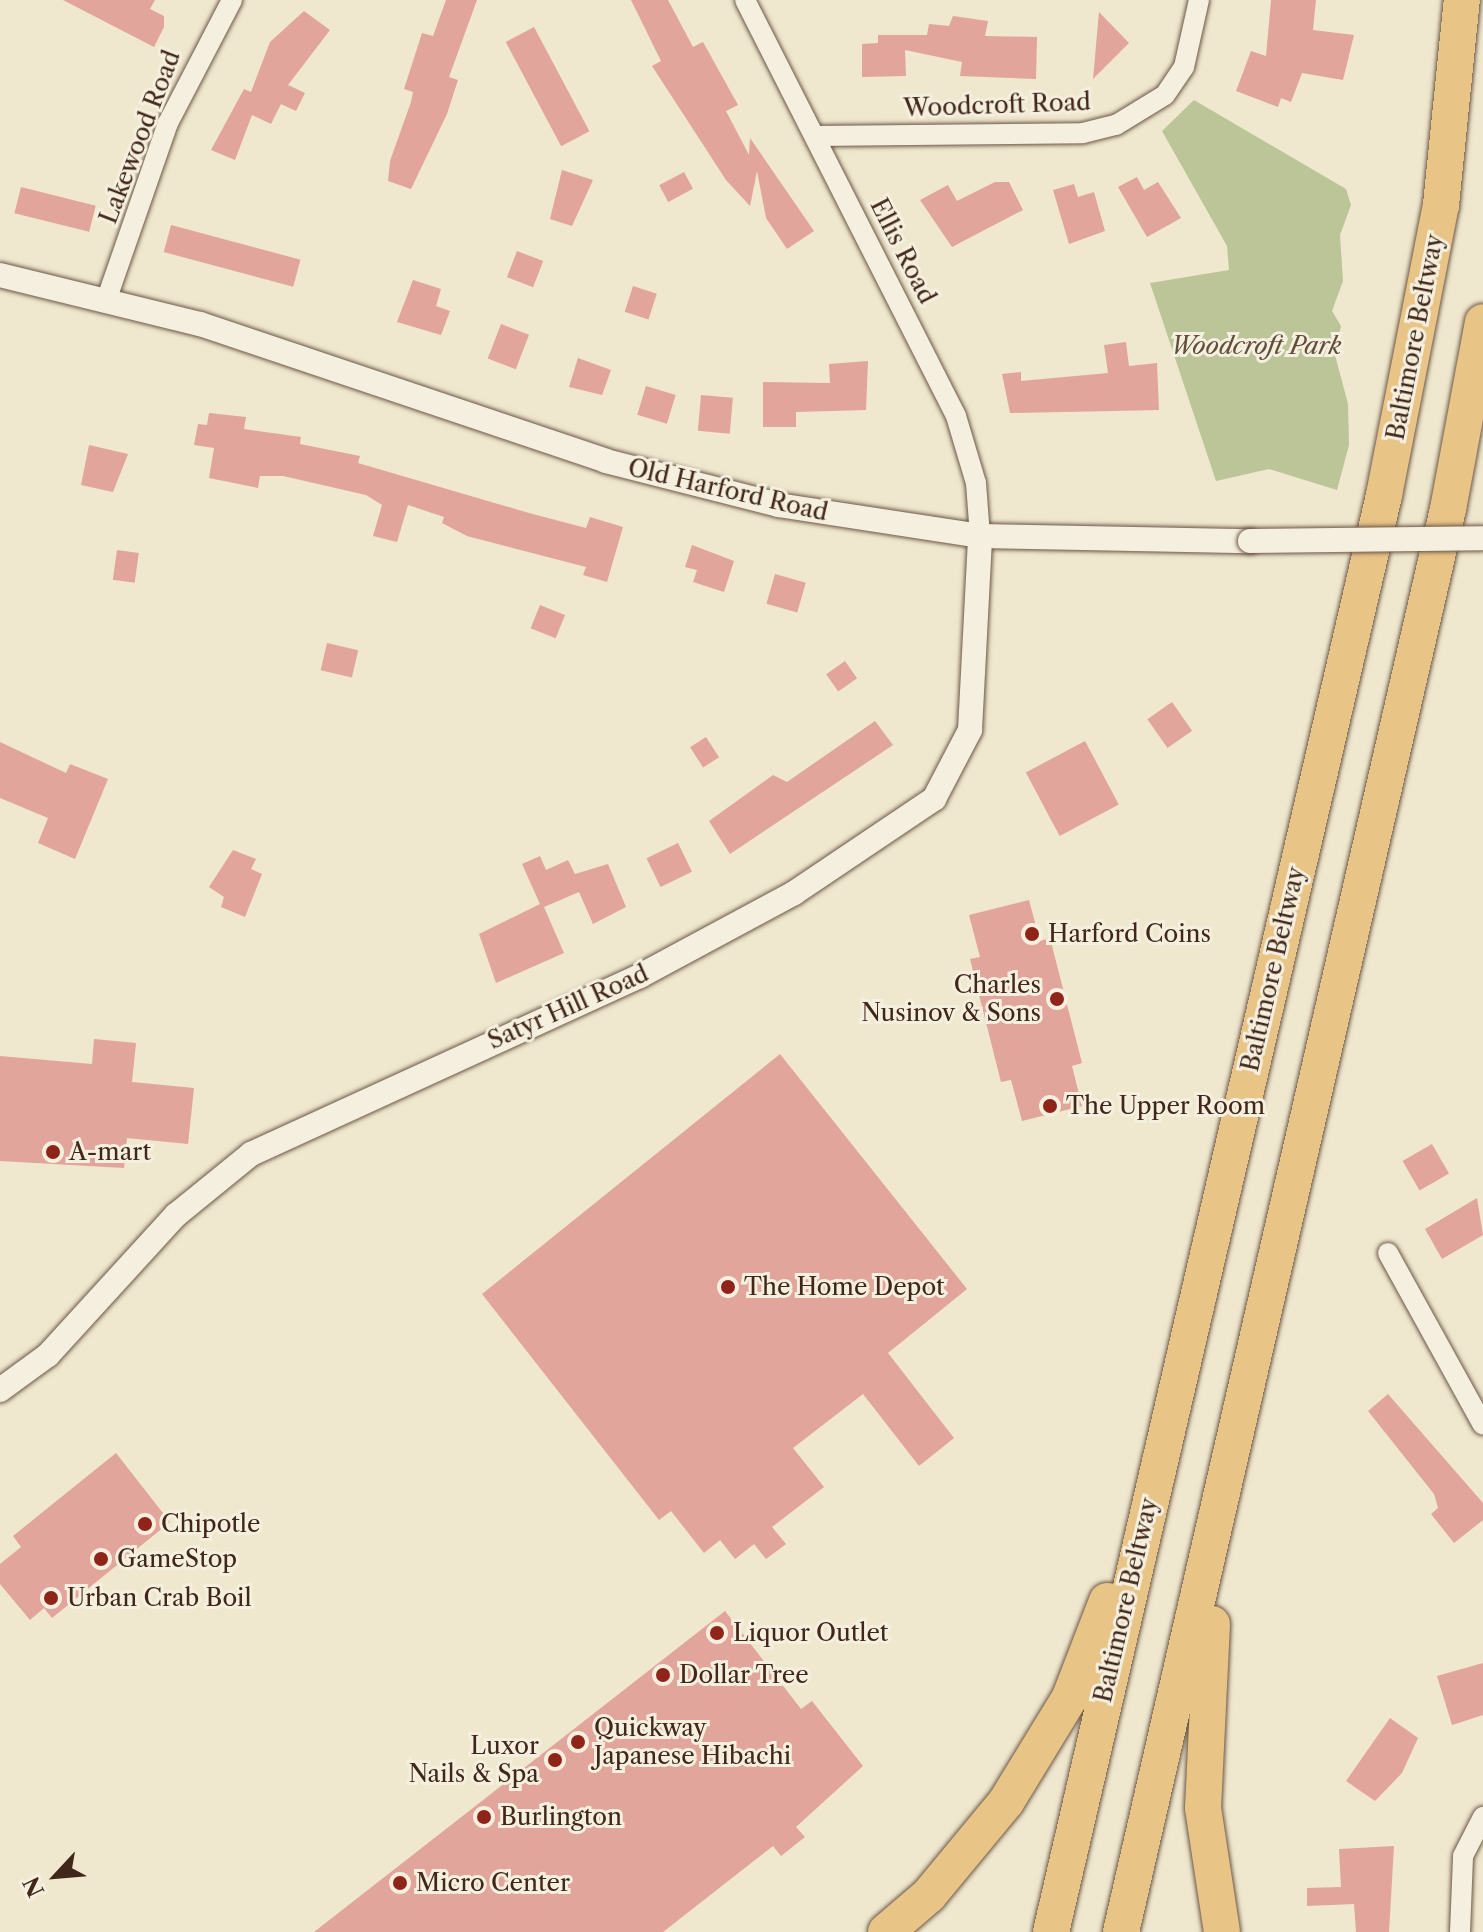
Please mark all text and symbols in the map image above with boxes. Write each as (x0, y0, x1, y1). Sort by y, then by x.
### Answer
street label: Lakewood Road (94, 46, 186, 228)
street label: Woodcroft Road (903, 87, 1091, 123)
street label: Ellis Road (864, 194, 942, 308)
street label: Baltimore Beltway (1381, 231, 1449, 443)
park label: Woodcroft Park (1171, 332, 1341, 360)
street label: Old Harford Road (625, 453, 831, 527)
street label: Baltimore Beltway (1235, 864, 1311, 1074)
place label: Harford Coins (1048, 920, 1211, 948)
marker: Harford Coins (1023, 925, 1041, 943)
street label: Satyr Hill Road (483, 959, 653, 1055)
place label: Charles Nusinov & Sons (860, 971, 1041, 1027)
marker: Charles Nusinov & Sons (1048, 990, 1066, 1008)
place label: The Upper Room (1066, 1092, 1265, 1120)
marker: The Upper Room (1041, 1097, 1059, 1115)
place label: A-mart (69, 1138, 151, 1166)
marker: A-mart (44, 1143, 62, 1161)
place label: The Home Depot (744, 1273, 945, 1301)
marker: The Home Depot (719, 1278, 737, 1296)
street label: Baltimore Beltway (1088, 1495, 1164, 1705)
place label: Chipotle (161, 1510, 260, 1538)
marker: Chipotle (136, 1515, 154, 1533)
place label: GameStop (117, 1545, 237, 1573)
marker: GameStop (92, 1550, 110, 1568)
place label: Urban Crab Boil (67, 1584, 252, 1612)
marker: Urban Crab Boil (42, 1589, 60, 1607)
place label: Liquor Outlet (733, 1619, 889, 1647)
marker: Liquor Outlet (708, 1624, 726, 1642)
place label: Dollar Tree (679, 1661, 810, 1689)
marker: Dollar Tree (654, 1666, 672, 1684)
place label: Quickway Japanese Hibachi (594, 1714, 791, 1770)
place label: Luxor Nails & Spa (408, 1732, 539, 1788)
marker: Quickway Japanese Hibachi (569, 1733, 587, 1751)
marker: Luxor Nails & Spa (546, 1751, 564, 1769)
place label: Burlington (500, 1803, 622, 1831)
marker: Burlington (475, 1808, 493, 1826)
north arrow (16, 1836, 96, 1916)
place label: Micro Center (416, 1869, 570, 1897)
text: N (18, 1872, 50, 1901)
marker: Micro Center (391, 1874, 409, 1892)

